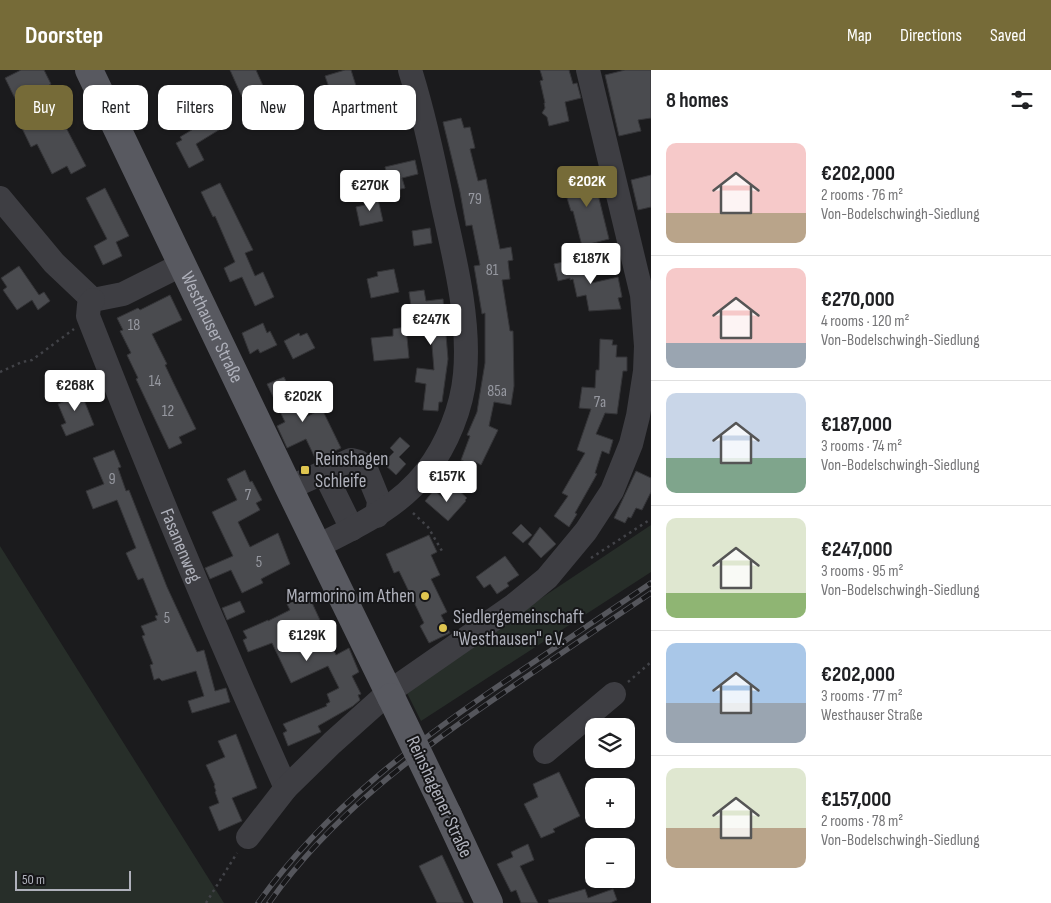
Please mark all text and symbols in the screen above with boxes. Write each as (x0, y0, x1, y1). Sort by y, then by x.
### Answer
text: Doorstep (25, 21, 103, 50)
text: Map (847, 25, 872, 46)
text: Directions (900, 25, 962, 46)
text: Saved (990, 25, 1026, 46)
chip: Buy (15, 85, 73, 130)
chip: Rent (83, 85, 148, 130)
chip: Filters (158, 85, 232, 130)
chip: New (242, 85, 304, 130)
chip: Apartment (314, 85, 416, 130)
icon: filters (1008, 86, 1036, 114)
text: 8 homes (666, 88, 729, 113)
text: €202,000 (821, 161, 895, 186)
icon: home (706, 163, 766, 223)
pin: €202K (552, 166, 622, 208)
pin: €270K (335, 170, 405, 212)
text: €202K (568, 172, 606, 191)
text: €270K (351, 176, 389, 195)
text: 2 rooms · 76 m² (821, 186, 903, 205)
house number: 79 (468, 190, 482, 209)
text: Von-Bodelschwingh-Siedlung (821, 205, 980, 224)
pin: €187K (556, 242, 626, 285)
text: €187K (572, 249, 610, 268)
house number: 81 (486, 261, 499, 280)
street label: Westhauser Straße (176, 268, 248, 387)
text: €270,000 (821, 287, 895, 312)
icon: home (706, 288, 766, 348)
pin: €247K (396, 304, 466, 346)
text: €247K (412, 310, 450, 329)
text: 4 rooms · 120 m² (821, 312, 909, 331)
house number: 18 (128, 316, 140, 335)
text: Von-Bodelschwingh-Siedlung (821, 331, 980, 350)
pin: €268K (40, 370, 110, 412)
house number: 14 (149, 372, 161, 391)
text: €268K (56, 376, 94, 395)
pin: €202K (268, 380, 338, 423)
house number: 85a (487, 382, 507, 401)
text: €202K (284, 387, 322, 406)
house number: 7a (594, 393, 606, 412)
house number: 12 (162, 402, 174, 421)
text: €187,000 (821, 412, 892, 437)
icon: home (706, 413, 766, 473)
text: 3 rooms · 74 m² (821, 437, 902, 456)
place label: Reinshagen Schleife (315, 448, 388, 493)
text: Von-Bodelschwingh-Siedlung (821, 456, 980, 475)
pin: €157K (412, 460, 482, 503)
marker: Reinshagen Schleife (299, 464, 311, 476)
text: €157K (429, 467, 465, 486)
house number: 9 (108, 470, 116, 489)
house number: 7 (245, 486, 252, 505)
street label: Fasanenweg (155, 505, 207, 586)
text: €247,000 (821, 537, 893, 562)
icon: home (706, 538, 766, 598)
house number: 5 (256, 553, 262, 572)
text: 3 rooms · 95 m² (821, 562, 903, 581)
text: Von-Bodelschwingh-Siedlung (821, 581, 980, 600)
place label: Marmorino im Athen (286, 585, 415, 608)
marker: Marmorino im Athen (419, 590, 431, 602)
place label: Siedlergemeinschaft "Westhausen" e.V. (453, 606, 584, 651)
house number: 5 (164, 609, 170, 628)
pin: €129K (272, 620, 342, 662)
marker: Siedlergemeinschaft "Westhausen" e.V. (437, 622, 449, 634)
text: €129K (288, 626, 326, 645)
text: €202,000 (821, 662, 895, 687)
icon: home (706, 663, 766, 723)
text: 3 rooms · 77 m² (821, 687, 903, 706)
text: Westhauser Straße (821, 706, 923, 725)
map controls (585, 718, 635, 888)
button: layers (585, 718, 635, 768)
street label: Reinshagener Straße (401, 733, 477, 861)
button: + (585, 778, 635, 828)
text: €157,000 (821, 787, 891, 812)
icon: home (706, 788, 766, 848)
text: 2 rooms · 78 m² (821, 812, 903, 831)
text: Von-Bodelschwingh-Siedlung (821, 831, 980, 850)
button: − (585, 838, 635, 888)
scale bar (15, 868, 131, 891)
text: 50 m (22, 871, 45, 888)

